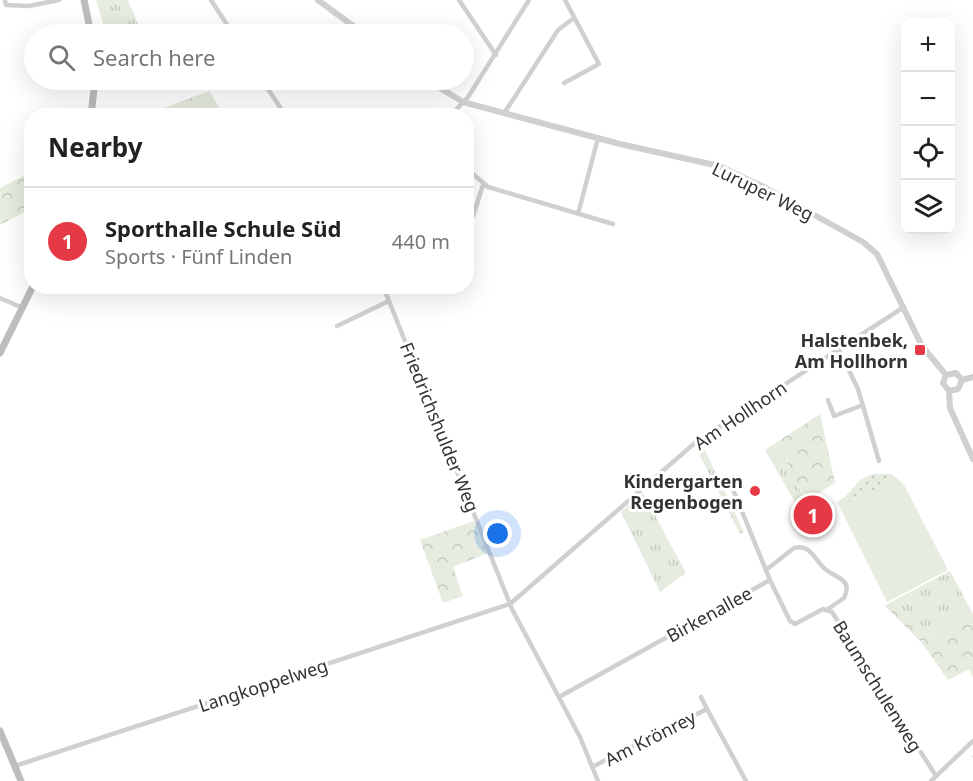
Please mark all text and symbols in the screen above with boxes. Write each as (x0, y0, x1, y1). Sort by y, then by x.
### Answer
map controls (901, 18, 955, 234)
button: + (901, 18, 955, 72)
search box (24, 24, 474, 90)
icon: search (45, 41, 78, 74)
text: Search here (93, 42, 215, 72)
button: − (901, 72, 955, 126)
button: locate (901, 126, 955, 180)
text: Nearby (48, 129, 143, 165)
street label: Luruper Weg (708, 156, 818, 226)
button: layers (901, 180, 955, 234)
text: Sporthalle Schule Süd (105, 213, 341, 243)
text: 1 (62, 228, 73, 255)
text: 440 m (392, 228, 450, 255)
text: Sports · Fünf Linden (105, 243, 292, 270)
place label: Halstenbek, Am Hollhorn (795, 328, 908, 373)
street label: Friedrichshulder Weg (395, 339, 485, 515)
marker: Halstenbek, Am Hollhorn (913, 343, 927, 357)
street label: Am Hollhorn (689, 375, 791, 455)
place label: Kindergarten Regenbogen (624, 469, 743, 514)
marker: Kindergarten Regenbogen (748, 484, 762, 498)
pin: 1 (794, 492, 832, 538)
your location (483, 519, 512, 548)
street label: Birkenallee (662, 581, 756, 647)
street label: Baumschulenweg (828, 616, 928, 756)
street label: Langkoppelweg (195, 653, 331, 717)
street label: Am Krönrey (600, 704, 700, 771)

